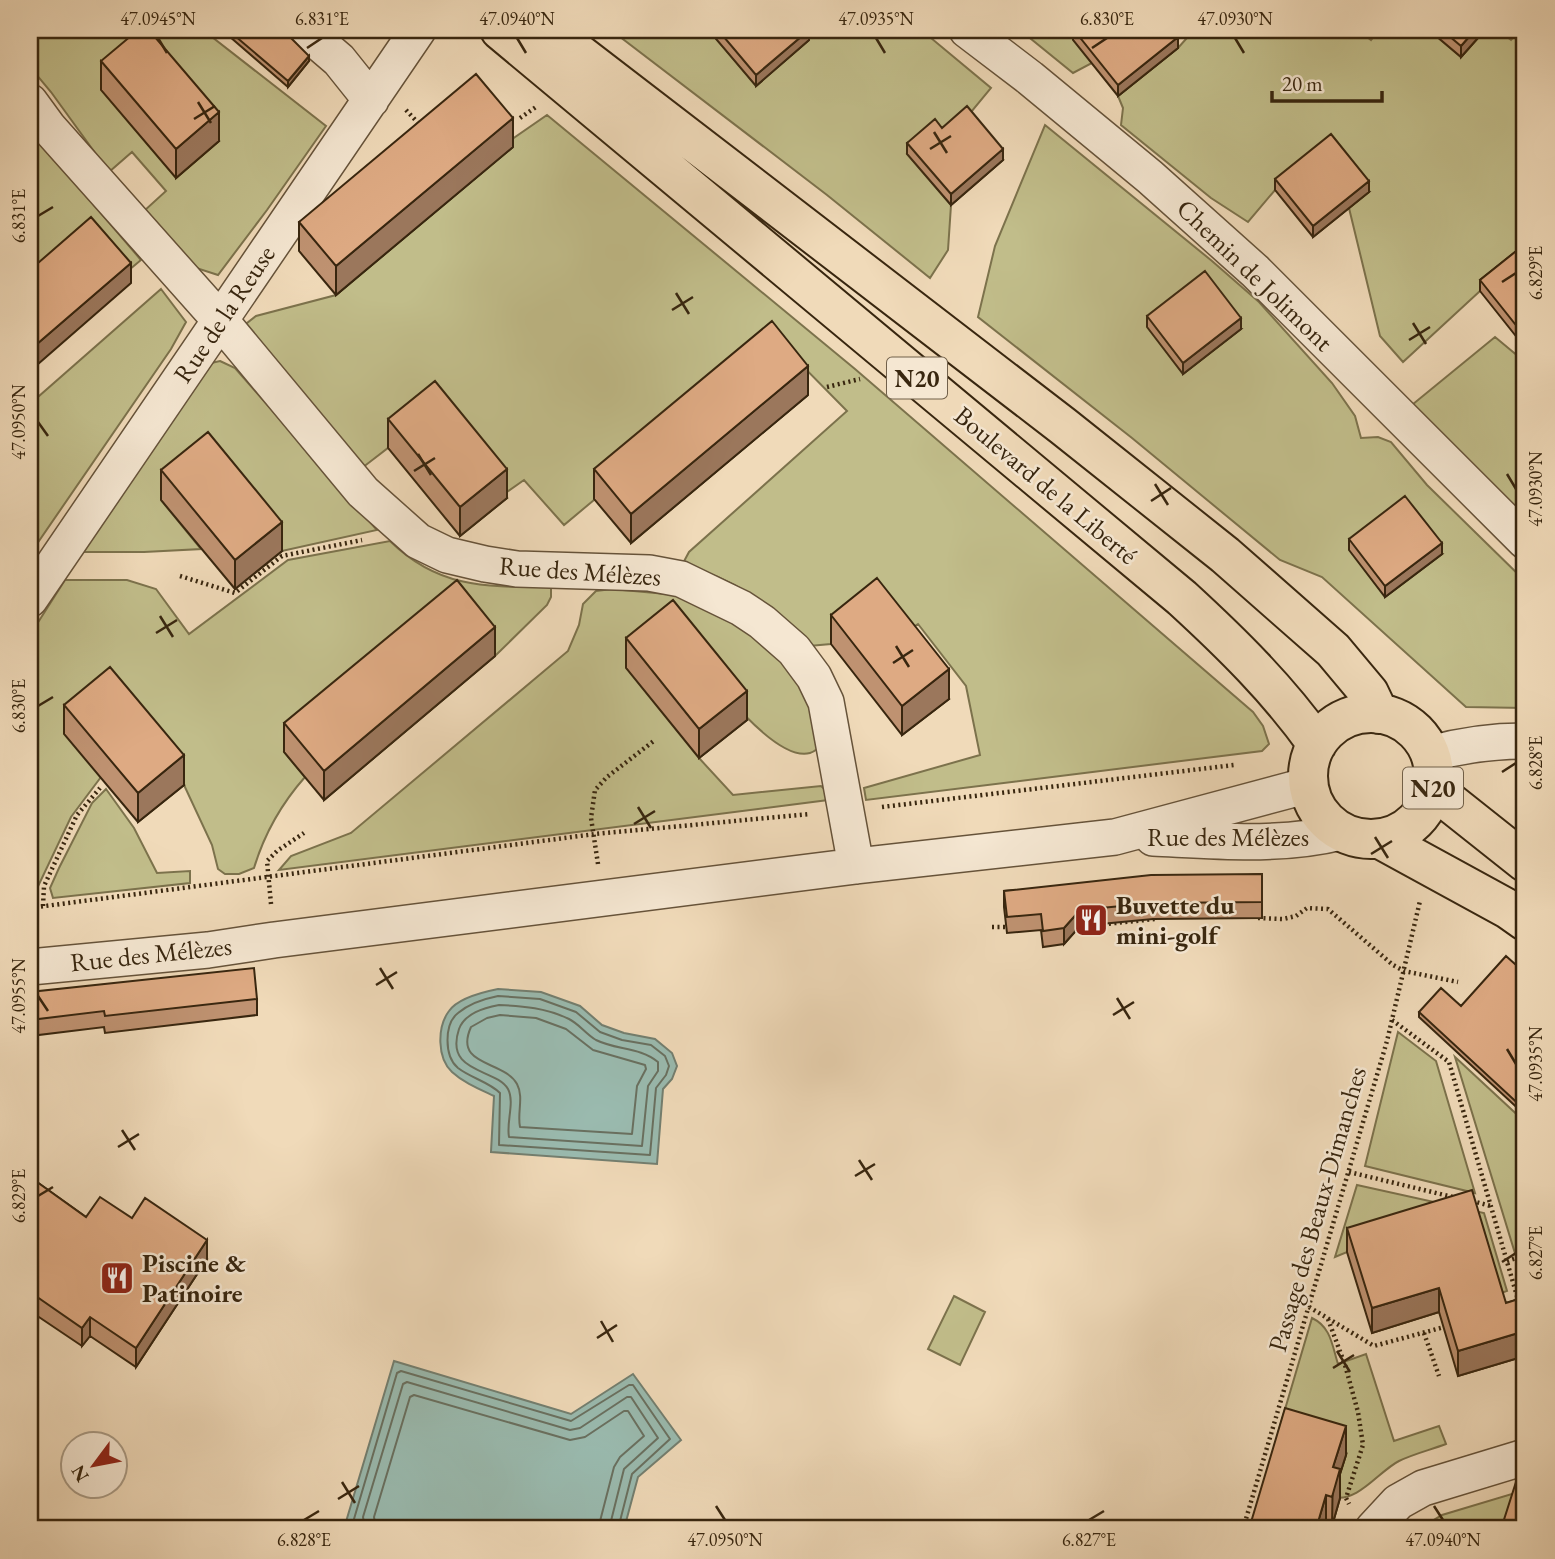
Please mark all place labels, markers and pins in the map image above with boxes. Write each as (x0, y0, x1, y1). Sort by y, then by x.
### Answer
place label: Buvette du mini-golf (1116, 888, 1235, 952)
restaurant icon: Buvette du mini-golf (1072, 901, 1110, 939)
place label: Piscine & Patinoire (142, 1246, 246, 1310)
restaurant icon: Piscine & Patinoire (98, 1259, 136, 1297)

